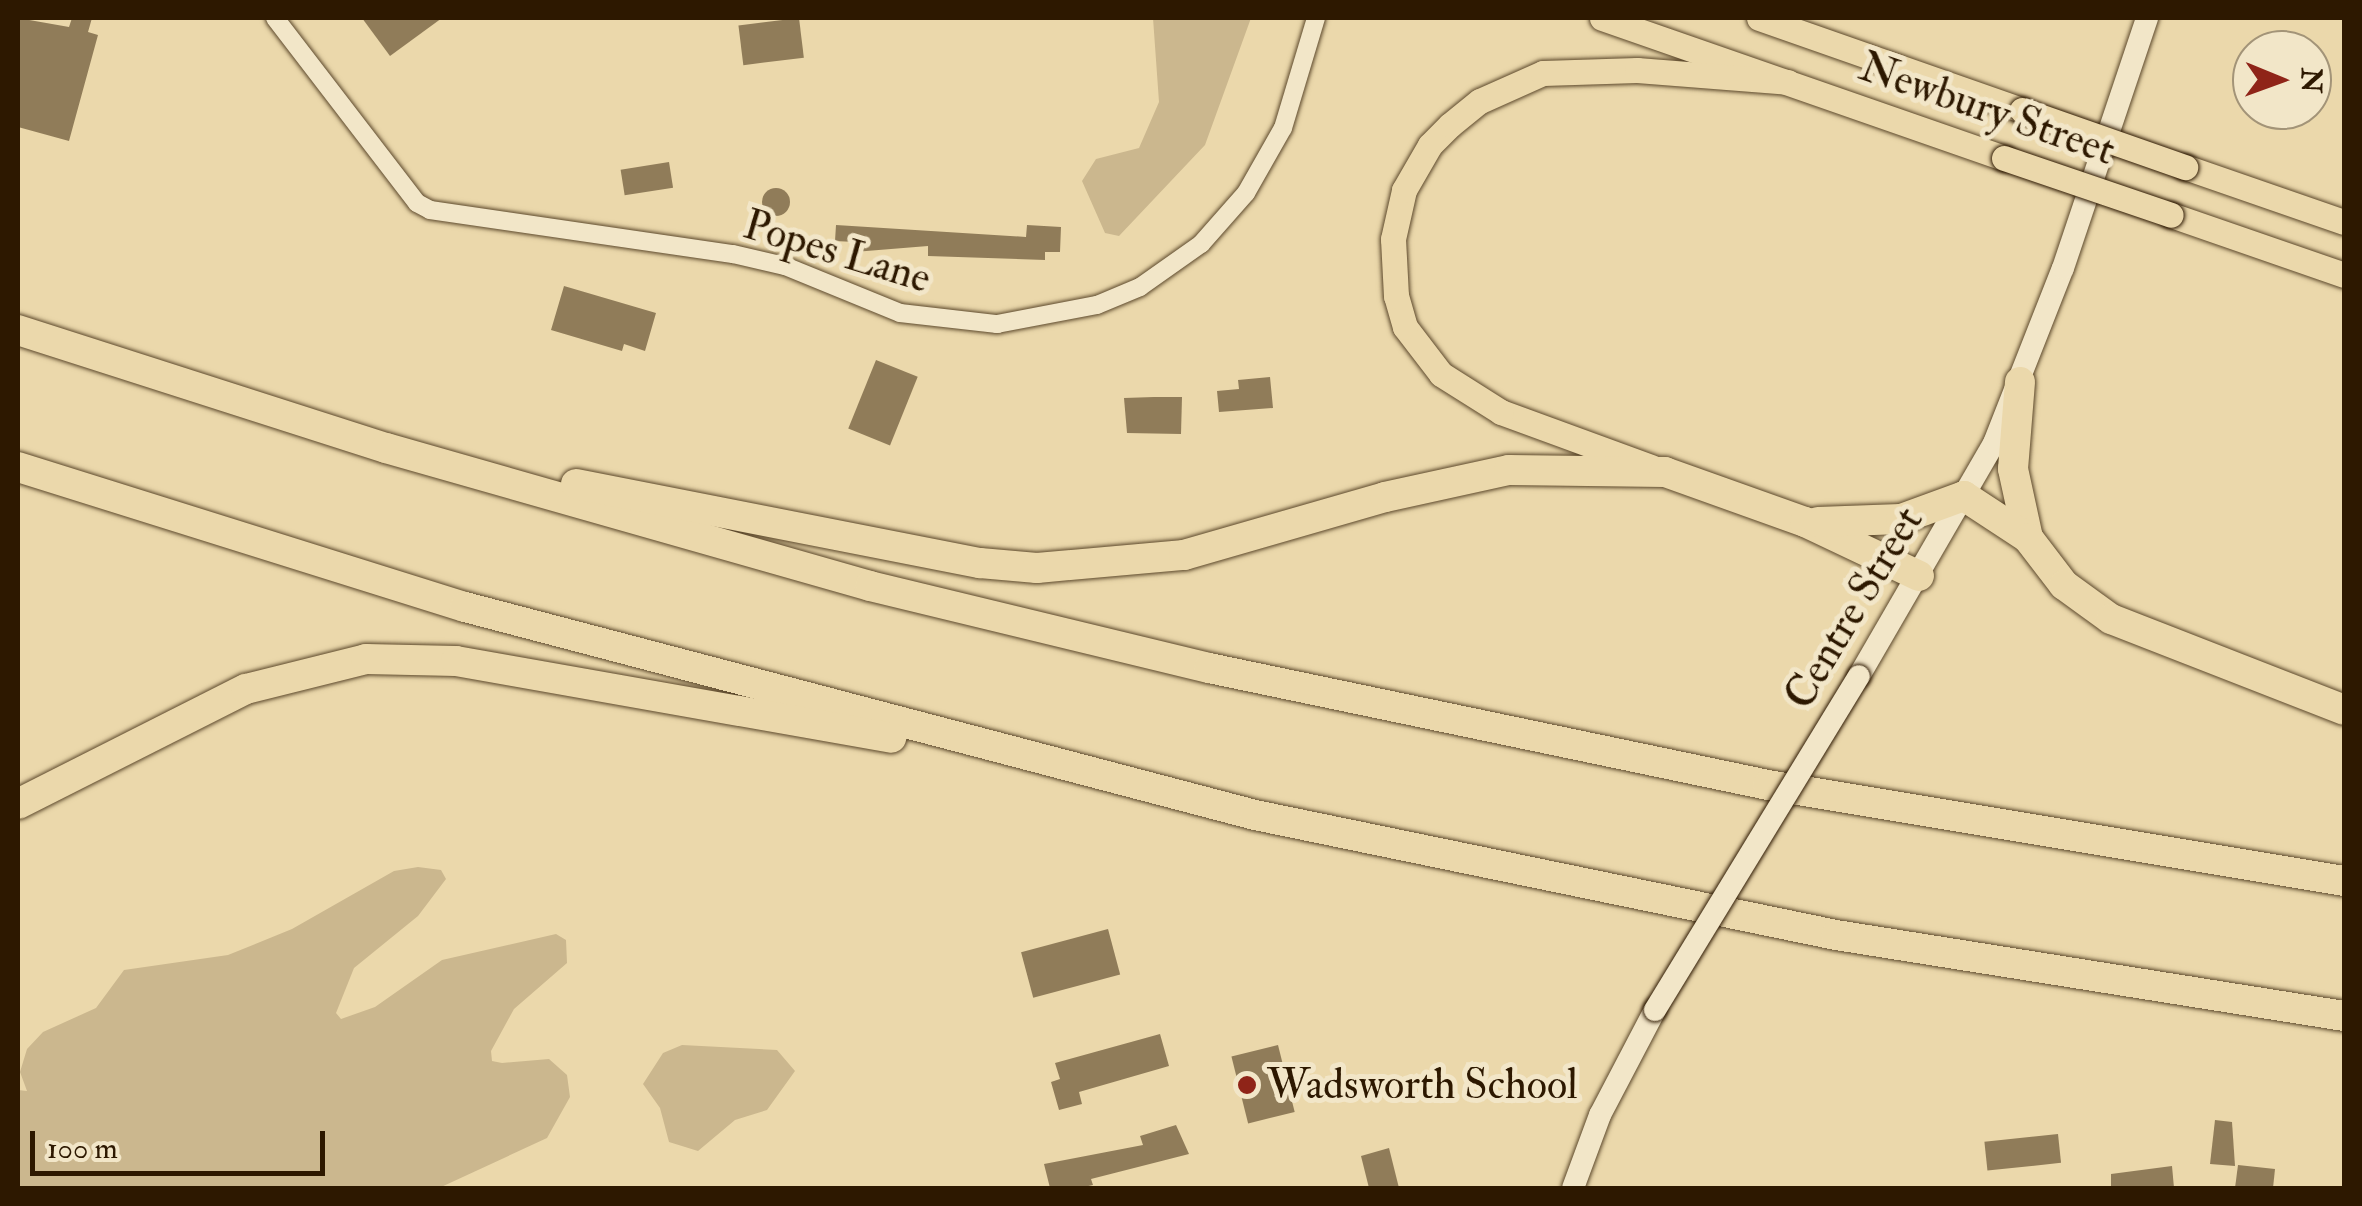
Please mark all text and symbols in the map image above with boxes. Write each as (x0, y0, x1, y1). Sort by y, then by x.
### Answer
north arrow (2232, 30, 2332, 130)
street label: Newbury Street (1853, 42, 2121, 176)
text: N (2293, 68, 2328, 93)
street label: Popes Lane (738, 200, 936, 304)
street label: Centre Street (1774, 498, 1934, 718)
place label: Wadsworth School (1267, 1060, 1578, 1110)
marker: Wadsworth School (1236, 1074, 1258, 1096)
scale bar (35, 1111, 330, 1173)
text: 100 m (47, 1130, 118, 1167)

